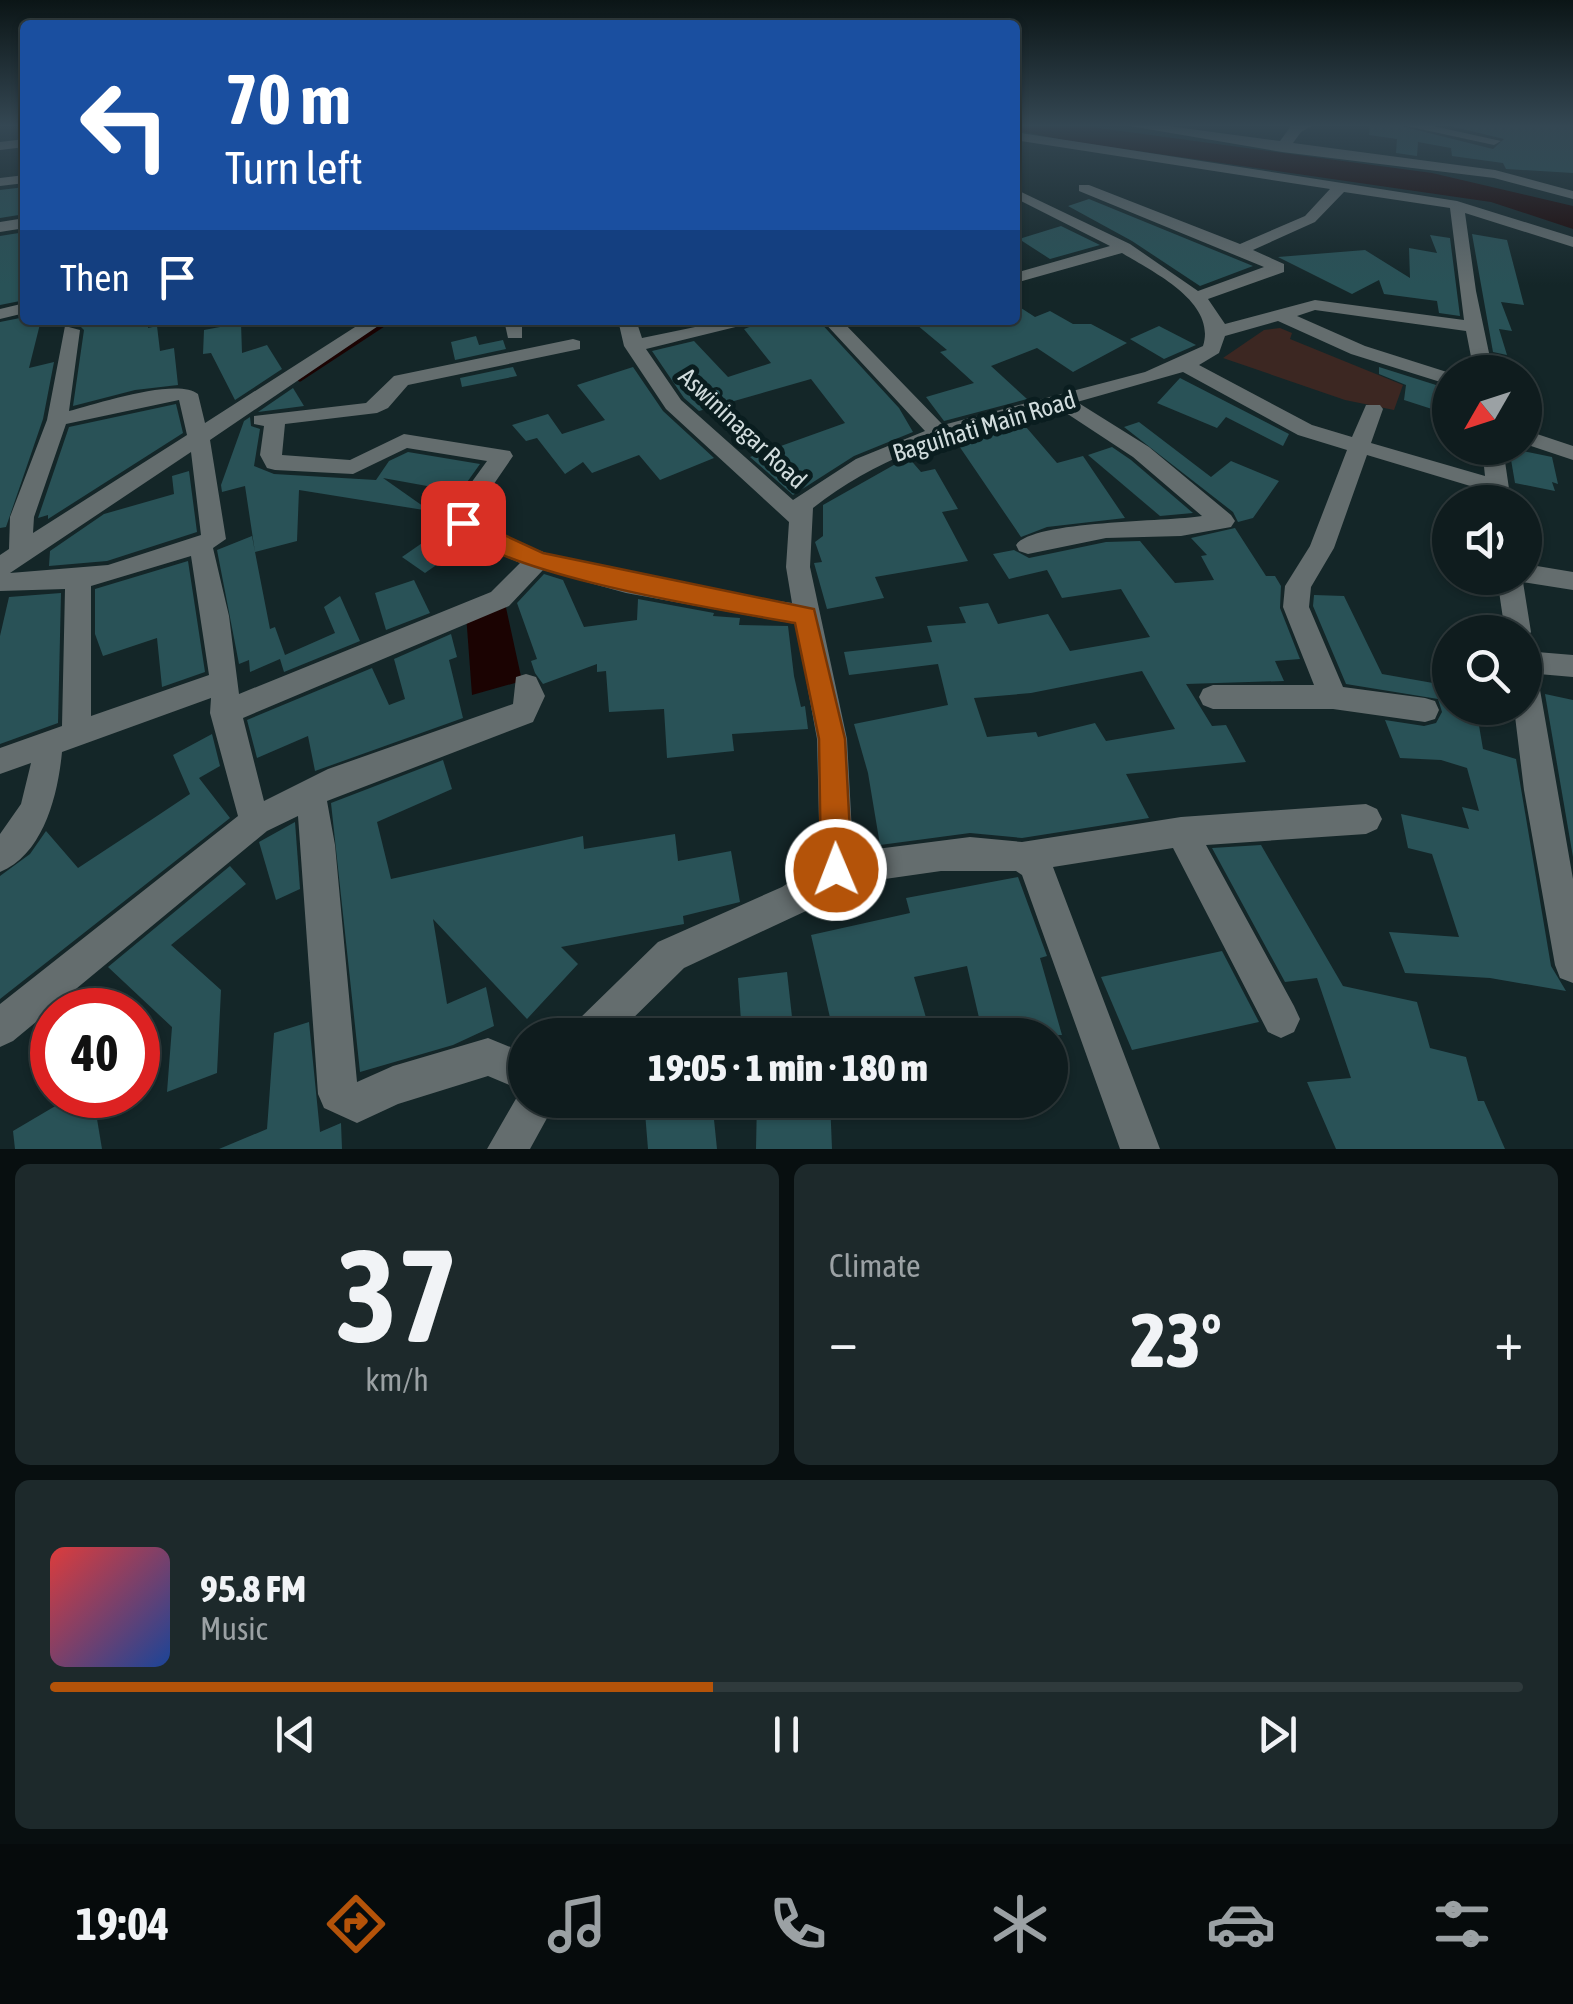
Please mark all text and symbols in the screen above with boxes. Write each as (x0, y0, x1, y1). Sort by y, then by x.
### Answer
text: 70 m (225, 59, 351, 139)
icon: left (60, 60, 190, 190)
text: Turn left (225, 142, 363, 194)
icon: arrive (150, 250, 205, 305)
text: Then (60, 256, 130, 299)
north arrow (1432, 355, 1542, 465)
map controls (1432, 355, 1542, 725)
street label: Aswininagar Road (674, 362, 812, 494)
street label: Baguihati Main Road (889, 385, 1079, 467)
pin (421, 481, 506, 566)
button: sound (1432, 485, 1542, 595)
icon: arrive (436, 496, 491, 551)
button: search (1432, 615, 1542, 725)
position arrow (784, 818, 888, 922)
speed limit sign: 40 (30, 988, 160, 1118)
text: 19:05 · 1 min · 180 m (648, 1046, 928, 1089)
text: 37 (336, 1221, 458, 1370)
text: Climate (829, 1247, 921, 1284)
text: 23° (1130, 1297, 1222, 1383)
text: − (829, 1309, 858, 1372)
text: + (1494, 1309, 1523, 1372)
text: km/h (365, 1361, 429, 1398)
text: 95.8 FM (200, 1567, 306, 1610)
text: Music (200, 1610, 267, 1647)
icon: previous (268, 1707, 323, 1762)
icon: pause (759, 1707, 814, 1762)
icon: next (1250, 1707, 1305, 1762)
icon: directions (321, 1889, 391, 1959)
icon: music (542, 1889, 612, 1959)
icon: phone (763, 1889, 833, 1959)
icon: climate (985, 1889, 1055, 1959)
icon: car (1206, 1889, 1276, 1959)
icon: filters (1427, 1889, 1497, 1959)
text: 19:04 (76, 1898, 169, 1950)

